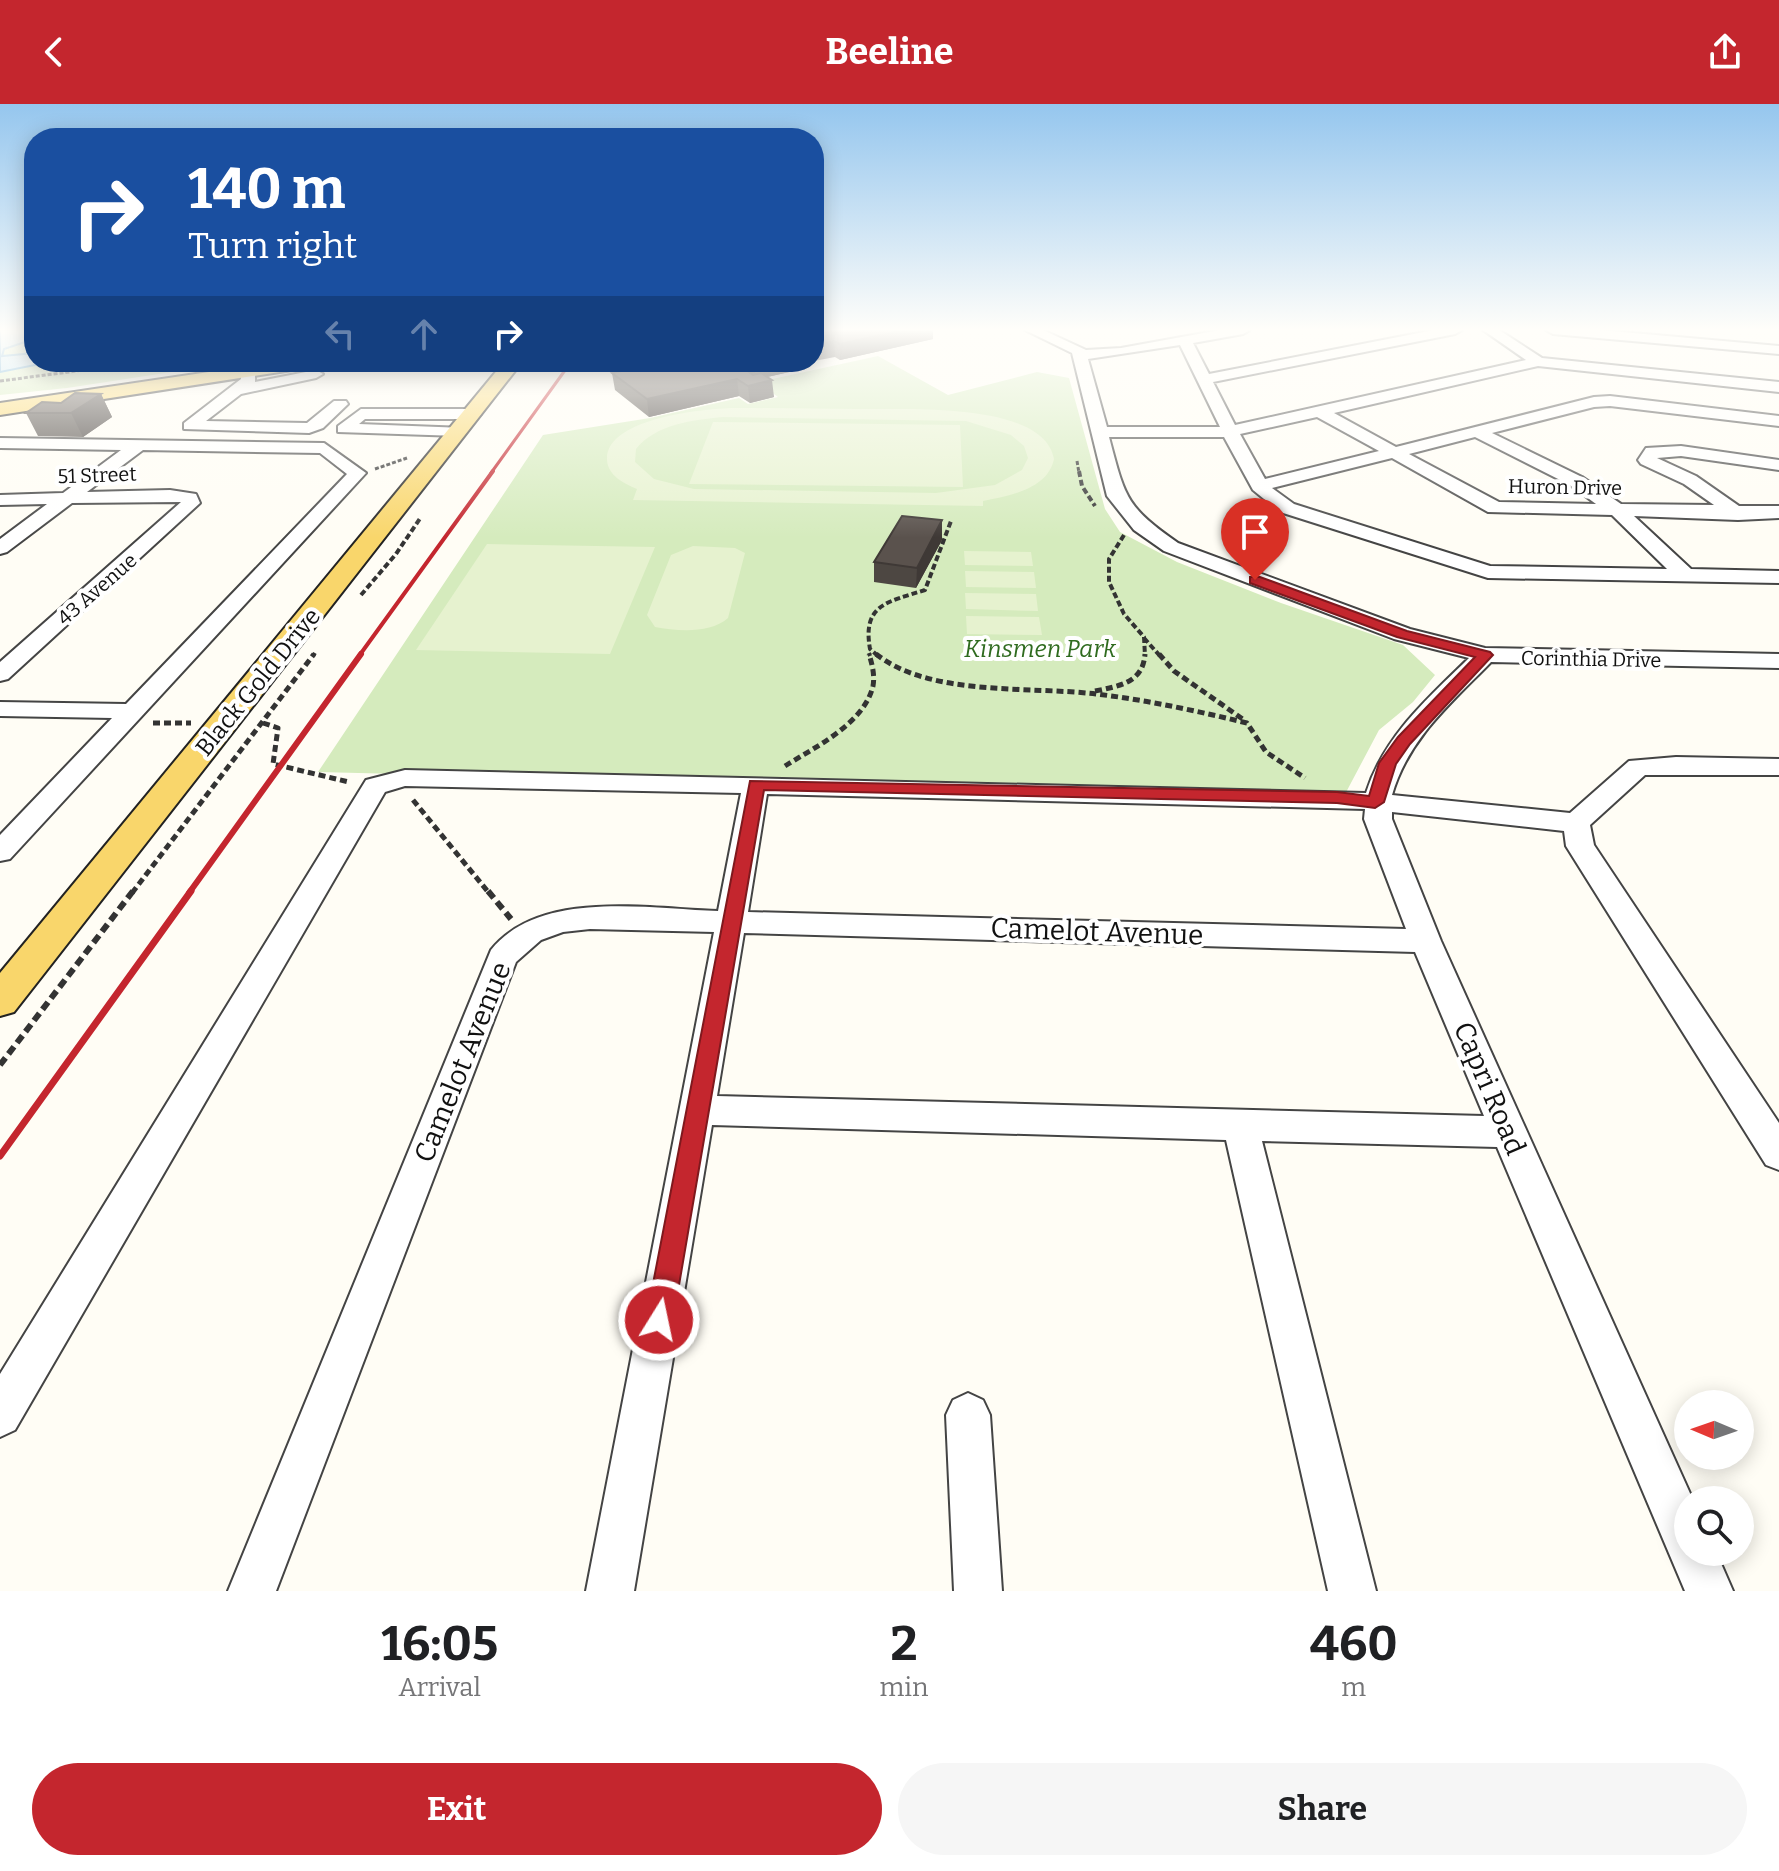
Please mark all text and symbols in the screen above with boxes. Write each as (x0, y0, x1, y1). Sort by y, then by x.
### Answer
icon: back (32, 30, 76, 74)
text: Beeline (825, 30, 954, 74)
icon: share (1703, 30, 1747, 74)
text: 140 m (188, 156, 345, 223)
icon: right (56, 160, 160, 264)
text: Turn right (188, 224, 357, 268)
icon: left (318, 312, 362, 356)
icon: ahead (402, 312, 446, 356)
icon: right (486, 312, 530, 356)
street label: 51 Street (57, 462, 137, 488)
street label: Huron Drive (1508, 474, 1622, 500)
pin (1221, 498, 1289, 580)
icon: arrive (1233, 510, 1277, 554)
street label: 43 Avenue (52, 548, 142, 630)
street label: Black Gold Drive (190, 603, 326, 761)
park label: Kinsmen Park (964, 635, 1117, 663)
street label: Corinthia Drive (1521, 646, 1661, 672)
street label: Camelot Avenue (990, 911, 1204, 952)
street label: Camelot Avenue (407, 957, 518, 1167)
street label: Capri Road (1447, 1017, 1532, 1160)
position arrow (617, 1278, 701, 1362)
north arrow (1674, 1390, 1754, 1470)
map controls (1674, 1390, 1754, 1566)
button: search (1674, 1486, 1754, 1566)
text: 16:05 (381, 1615, 498, 1673)
text: 2 (890, 1615, 917, 1673)
text: 460 (1310, 1615, 1398, 1673)
text: Arrival (399, 1672, 481, 1703)
text: min (879, 1672, 928, 1703)
text: m (1341, 1672, 1366, 1703)
button: Exit (32, 1763, 882, 1855)
button: Share (898, 1763, 1747, 1855)

